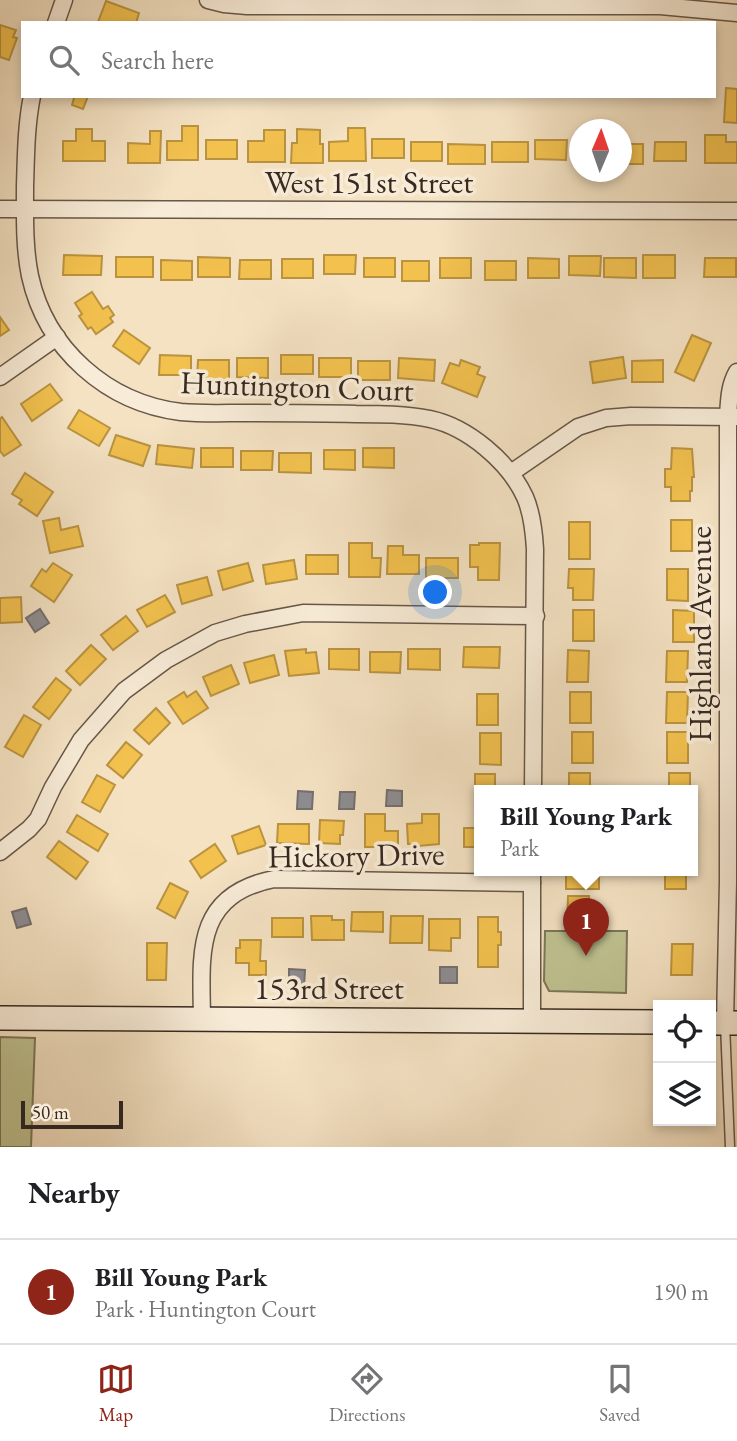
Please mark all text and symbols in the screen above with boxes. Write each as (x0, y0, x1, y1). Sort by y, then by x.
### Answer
search box (21, 21, 716, 98)
icon: search (45, 41, 83, 79)
text: Search here (101, 43, 214, 77)
north arrow (569, 119, 632, 182)
street label: West 151st Street (265, 161, 473, 203)
street label: Huntington Court (179, 361, 415, 411)
street label: Highland Avenue (679, 526, 721, 742)
your location (418, 575, 452, 609)
popup (474, 785, 698, 876)
text: Bill Young Park (500, 799, 672, 833)
street label: Hickory Drive (267, 832, 445, 878)
text: Park (500, 833, 539, 863)
pin: 1 (563, 898, 609, 956)
street label: 153rd Street (254, 967, 404, 1009)
map controls (653, 1000, 716, 1126)
button: locate (653, 1000, 716, 1063)
button: layers (653, 1063, 716, 1126)
scale bar (21, 1098, 122, 1130)
text: 50 m (32, 1100, 69, 1125)
text: Nearby (28, 1173, 120, 1212)
text: Bill Young Park (95, 1260, 267, 1294)
text: 1 (45, 1277, 57, 1307)
text: 190 m (653, 1277, 709, 1307)
text: Park · Huntington Court (95, 1294, 316, 1324)
tab: Map (97, 1360, 135, 1427)
tab: Directions (329, 1360, 405, 1427)
tab: Saved (599, 1360, 640, 1427)

